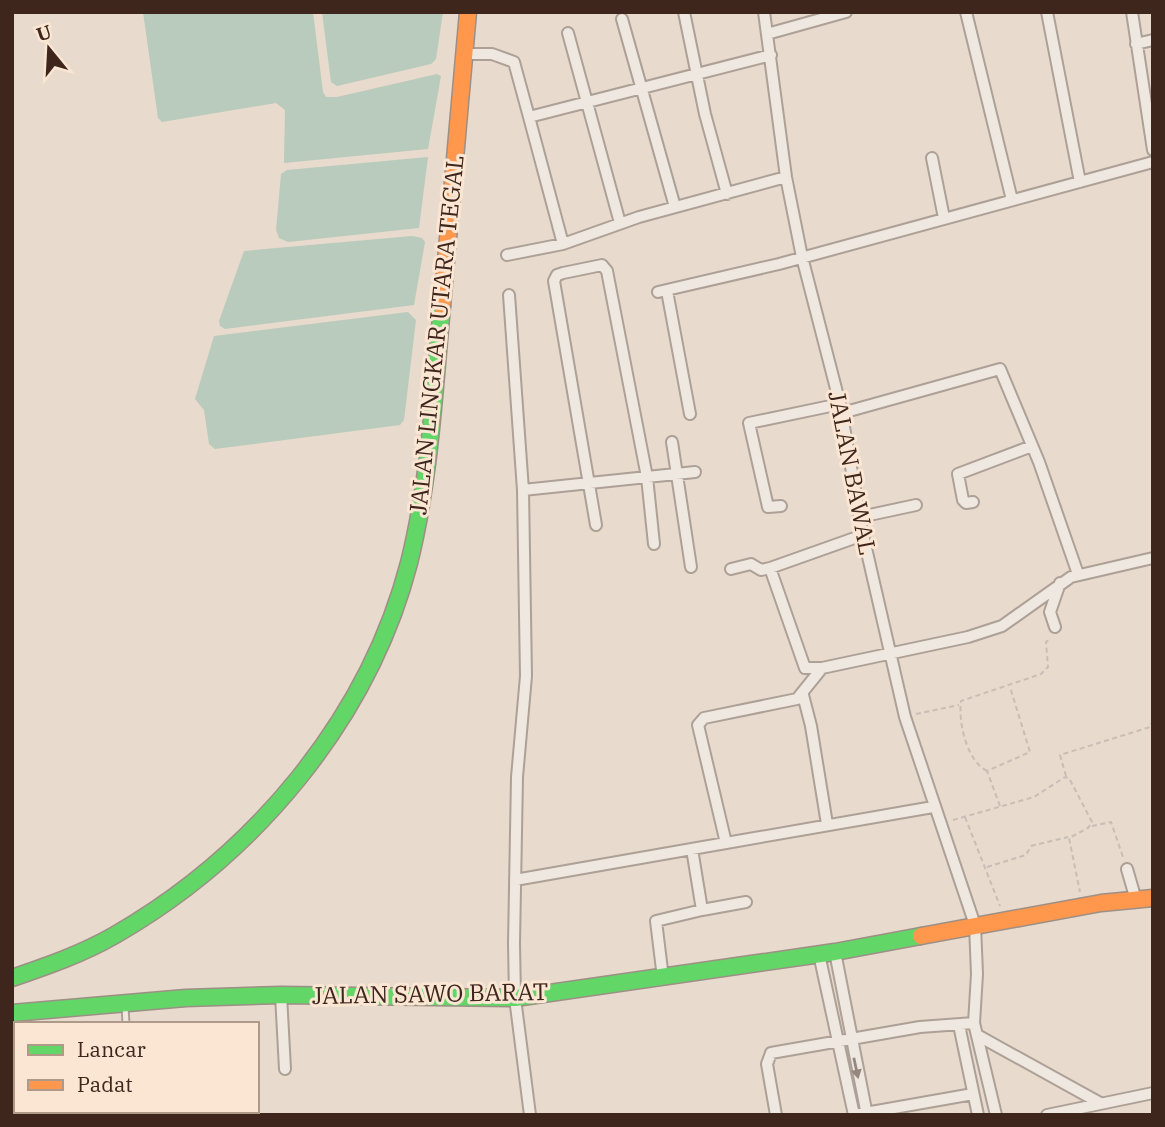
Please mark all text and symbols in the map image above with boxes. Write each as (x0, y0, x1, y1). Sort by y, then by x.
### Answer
north arrow (14, 14, 84, 84)
text: U (33, 19, 54, 47)
street label: JALAN LINGKAR UTARA TEGAL (401, 154, 471, 516)
street label: JALAN BAWAL (821, 388, 885, 558)
street label: JALAN SAWO BARAT (312, 975, 548, 1011)
legend (14, 1022, 259, 1113)
text: Lancar (77, 1035, 147, 1063)
one-way arrow (851, 1057, 862, 1079)
text: Padat (77, 1070, 133, 1098)

